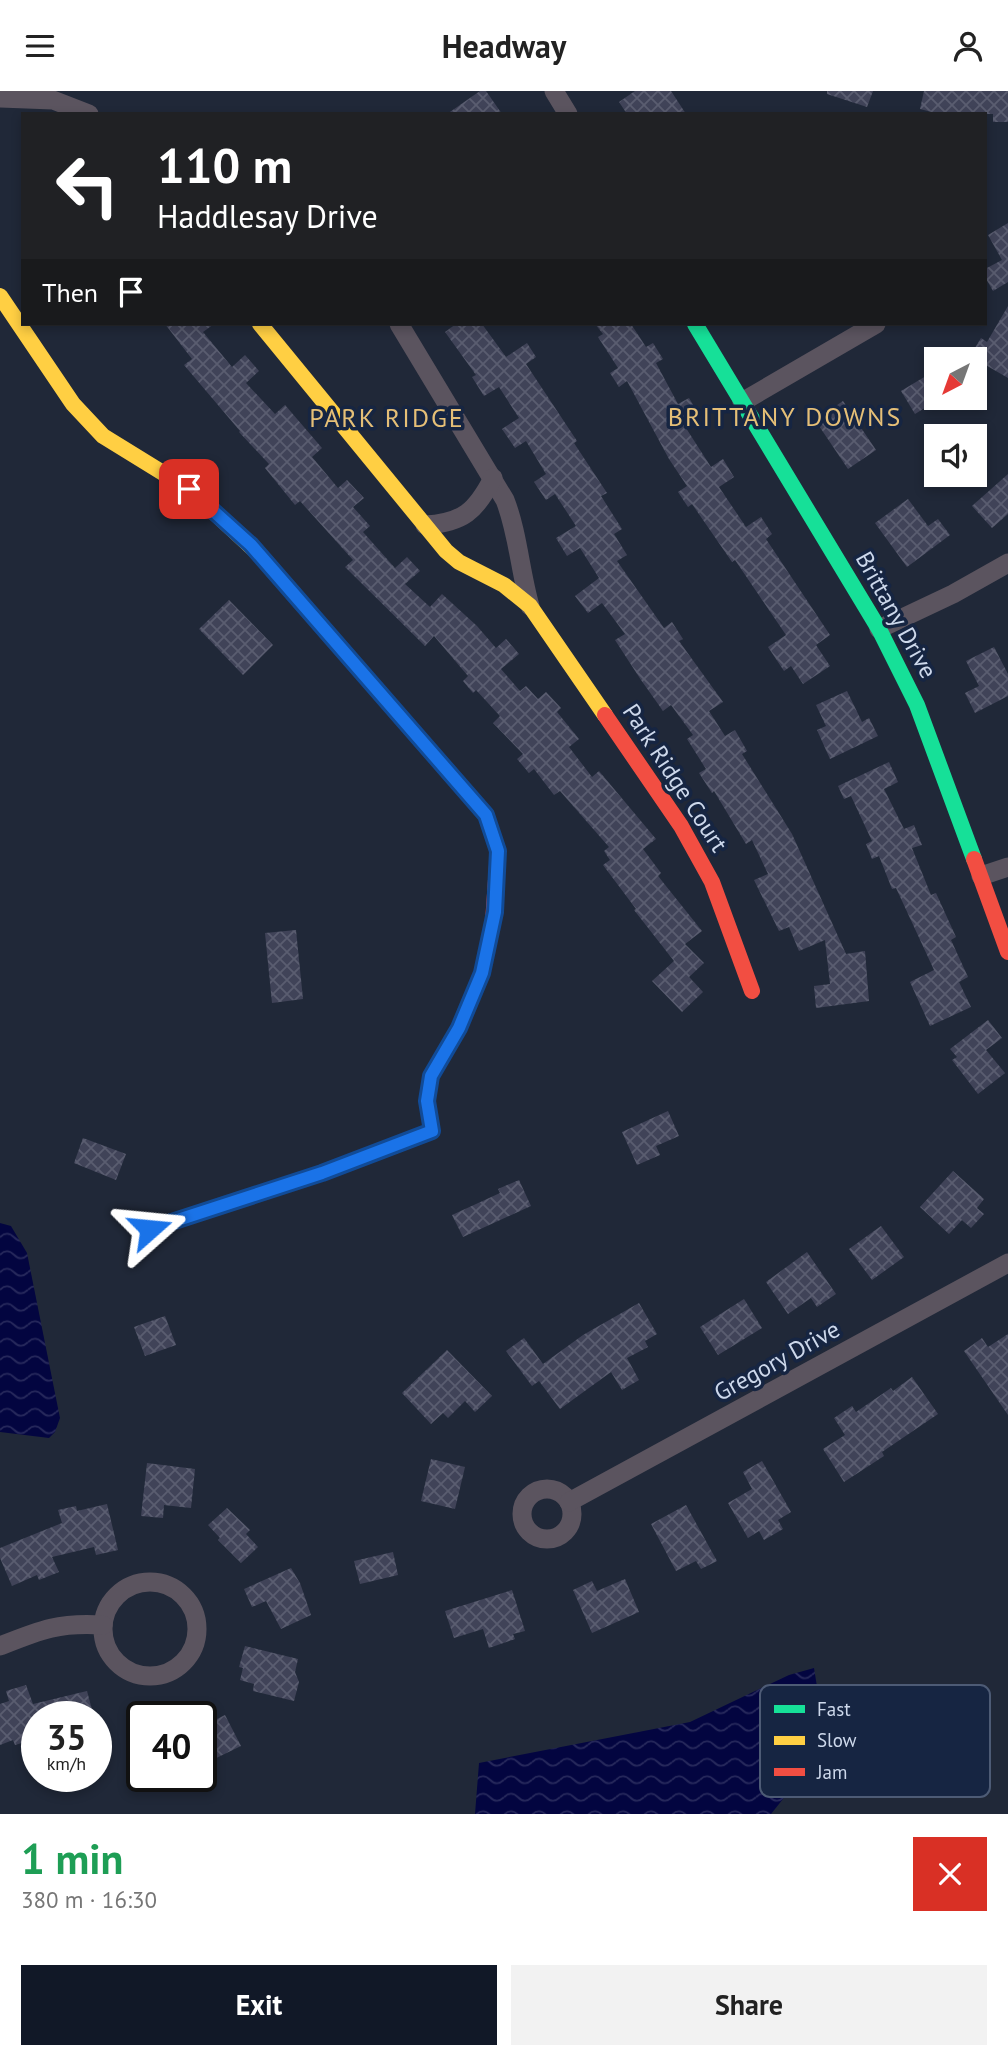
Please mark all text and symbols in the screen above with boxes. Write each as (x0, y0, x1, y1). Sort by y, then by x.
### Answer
text: Headway (442, 25, 566, 67)
icon: menu (21, 27, 59, 65)
icon: person (949, 27, 987, 65)
text: 110 m (157, 133, 292, 197)
icon: left (42, 140, 133, 231)
text: Haddlesay Drive (157, 195, 378, 237)
icon: arrive (112, 273, 150, 311)
text: Then (42, 276, 98, 309)
north arrow (924, 347, 987, 409)
map controls (924, 347, 987, 487)
district label: BRITTANY DOWNS (668, 400, 902, 433)
district label: PARK RIDGE (309, 401, 465, 434)
button: sound (924, 424, 987, 487)
pin (159, 459, 219, 519)
icon: arrive (170, 470, 208, 508)
street label: Brittany Drive (849, 546, 944, 684)
street label: Park Ridge Court (616, 698, 735, 858)
position arrow (113, 1192, 187, 1266)
street label: Gregory Drive (708, 1313, 845, 1408)
legend (760, 1685, 990, 1797)
text: Fast (817, 1697, 851, 1721)
speed limit sign: 40 (126, 1701, 217, 1792)
text: 35 (47, 1714, 86, 1760)
text: Slow (817, 1728, 857, 1752)
text: km/h (47, 1752, 86, 1775)
text: Jam (816, 1760, 847, 1784)
text: 1 min (21, 1831, 123, 1886)
button: close (913, 1837, 987, 1911)
text: 380 m · 16:30 (21, 1885, 157, 1914)
button: Exit (21, 1965, 497, 2045)
button: Share (511, 1965, 987, 2045)

